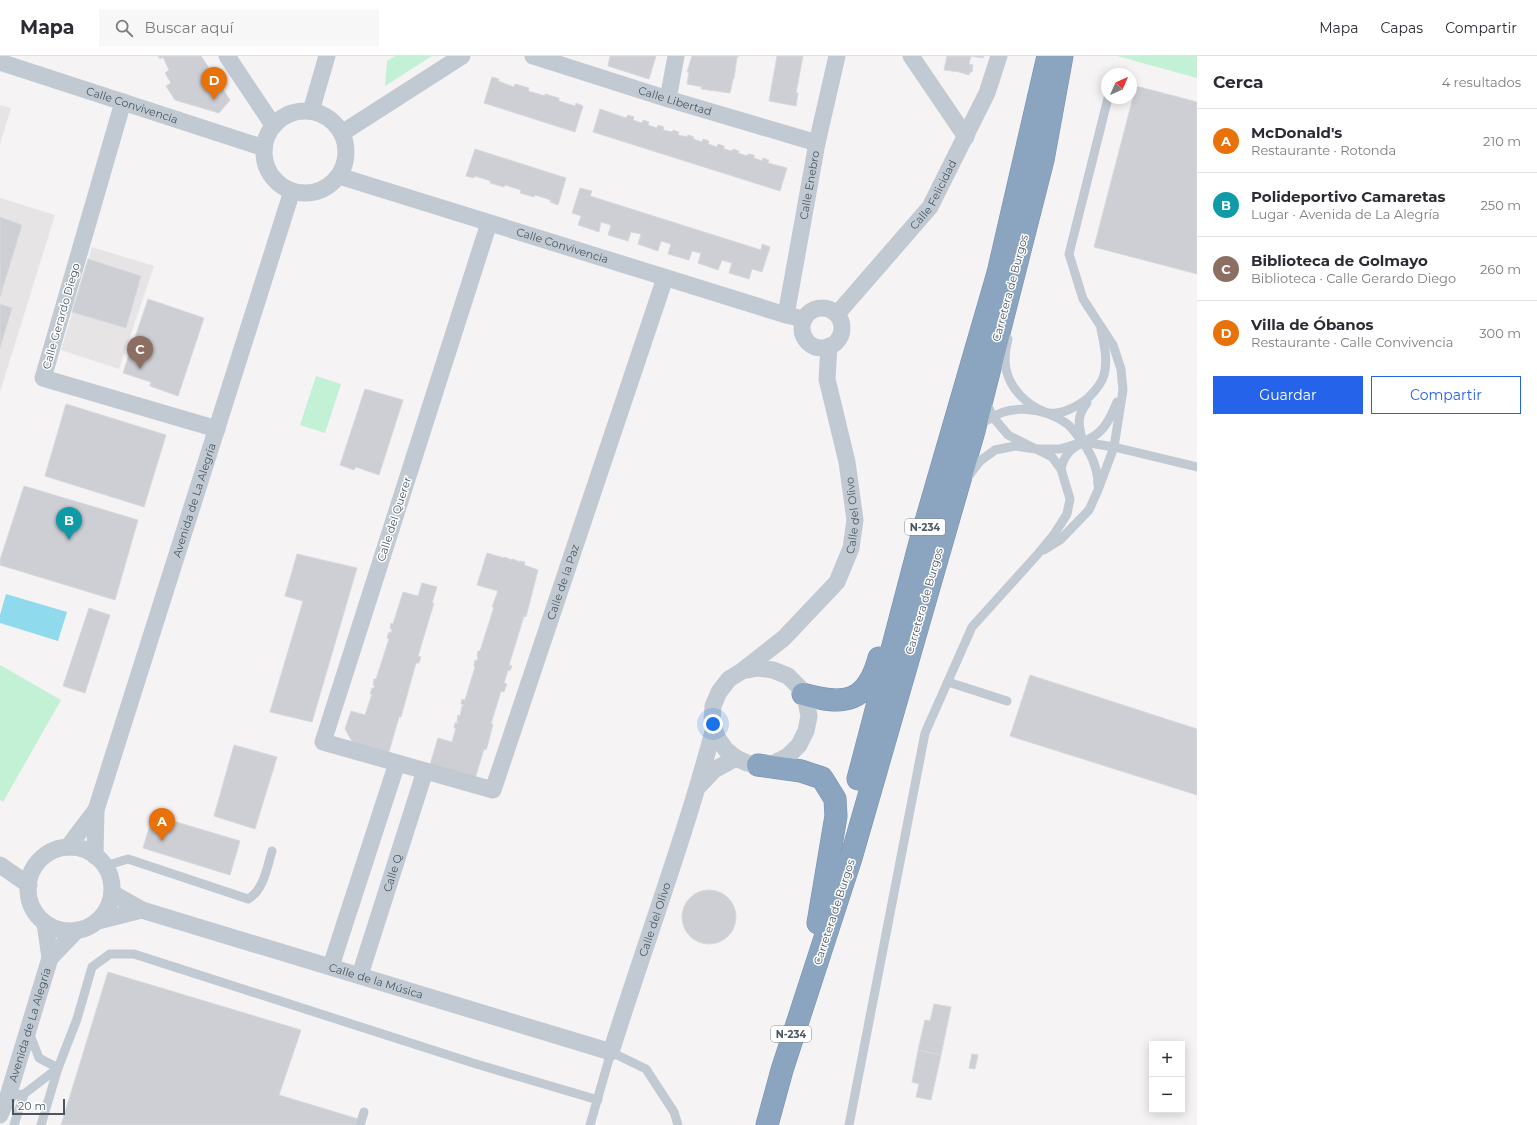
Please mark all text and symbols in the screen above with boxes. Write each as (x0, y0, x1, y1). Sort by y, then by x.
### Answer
search box (99, 10, 379, 46)
text: Mapa (20, 16, 75, 39)
icon: search (113, 17, 135, 39)
text: Buscar aquí (145, 18, 234, 37)
text: Mapa (1319, 19, 1359, 37)
text: Capas (1381, 19, 1423, 37)
text: Compartir (1445, 19, 1517, 37)
pin: D (201, 67, 227, 100)
north arrow (1101, 68, 1137, 104)
text: Cerca (1213, 72, 1263, 92)
text: 4 resultados (1442, 74, 1521, 90)
street label: Calle Libertad (637, 83, 713, 119)
street label: Calle Convivencia (84, 84, 180, 127)
text: McDonald's (1251, 123, 1342, 142)
text: A (1221, 133, 1231, 149)
text: 210 m (1483, 133, 1521, 149)
text: Restaurante · Rotonda (1251, 142, 1396, 158)
street label: Calle Enebro (796, 149, 823, 221)
street label: Calle Felicidad (907, 157, 960, 232)
text: Polideportivo Camaretas (1251, 187, 1446, 206)
text: B (1221, 197, 1231, 213)
text: 250 m (1480, 197, 1521, 213)
text: Lugar · Avenida de La Alegría (1251, 206, 1440, 222)
street label: Calle Convivencia (515, 225, 610, 266)
street label: Carretera de Burgos (989, 232, 1031, 343)
text: Biblioteca de Golmayo (1251, 251, 1428, 270)
street label: Calle Gerardo Diego (39, 261, 83, 371)
text: C (1221, 261, 1231, 277)
text: 260 m (1480, 261, 1521, 277)
text: Biblioteca · Calle Gerardo Diego (1251, 270, 1456, 286)
text: Villa de Óbanos (1251, 315, 1374, 334)
text: D (1221, 325, 1231, 341)
text: 300 m (1479, 325, 1521, 341)
text: Restaurante · Calle Convivencia (1251, 334, 1453, 350)
pin: C (127, 336, 153, 369)
button: Guardar (1213, 376, 1363, 414)
button: Compartir (1371, 376, 1521, 414)
street label: Avenida de La Alegría (169, 441, 219, 559)
street label: Calle del Querer (374, 475, 414, 563)
street label: Calle del Olivo (842, 476, 862, 556)
pin: B (56, 507, 82, 540)
road number: N-234 (905, 519, 945, 535)
street label: Calle de la Paz (544, 542, 582, 622)
street label: Carretera de Burgos (902, 545, 946, 656)
your location (703, 714, 723, 734)
pin: A (149, 808, 175, 841)
street label: Calle Q (380, 852, 405, 894)
street label: Carretera de Burgos (810, 857, 858, 967)
street label: Calle del Olivo (636, 880, 674, 959)
street label: Calle de la Música (327, 960, 425, 1002)
street label: Avenida de La Alegría (6, 966, 54, 1084)
road number: N-234 (771, 1026, 811, 1042)
map controls (1149, 1041, 1185, 1113)
button: + (1149, 1041, 1185, 1077)
button: − (1149, 1077, 1185, 1113)
scale bar (12, 1097, 65, 1116)
text: 20 m (18, 1099, 46, 1113)

